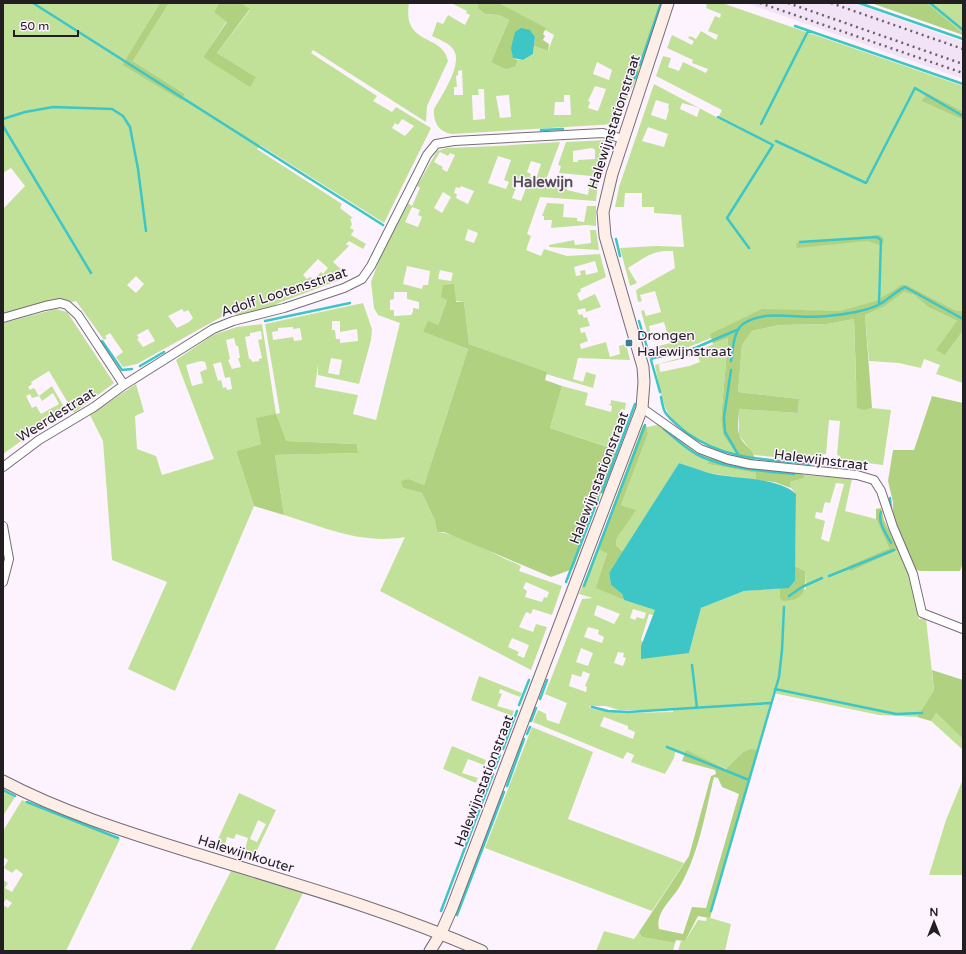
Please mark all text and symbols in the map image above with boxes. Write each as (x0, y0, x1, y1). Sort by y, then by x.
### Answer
scale bar (14, 12, 78, 38)
text: 50 m (20, 19, 49, 33)
street label: Halewijnstationstraat (584, 52, 644, 191)
district label: Halewijn (513, 173, 573, 192)
street label: Adolf Lootensstraat (219, 263, 350, 320)
place label: Drongen Halewijnstraat (637, 327, 732, 360)
marker: Drongen Halewijnstraat (624, 338, 634, 348)
street label: Weerdestraat (14, 384, 99, 446)
street label: Halewijnstationstraat (566, 409, 632, 547)
street label: Halewijnstraat (773, 446, 870, 474)
street label: Halewijnstationstraat (451, 712, 517, 850)
street label: Halewijnkouter (196, 831, 297, 877)
north arrow (914, 902, 954, 942)
text: N (930, 906, 938, 919)

